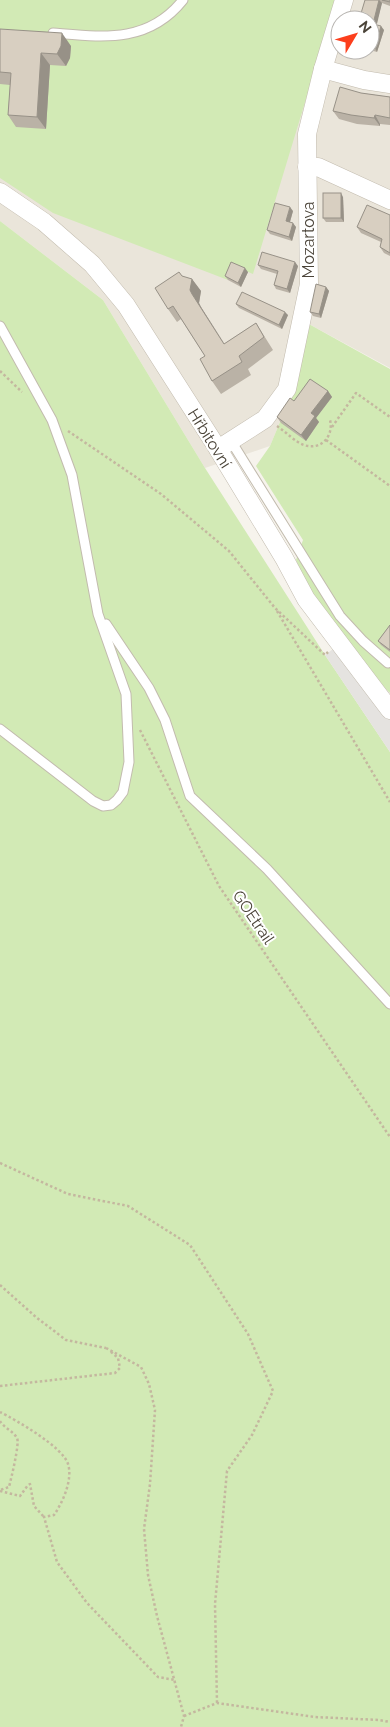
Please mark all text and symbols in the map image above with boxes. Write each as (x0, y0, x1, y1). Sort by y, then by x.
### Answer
north arrow (330, 10, 380, 60)
text: N (356, 18, 375, 36)
street label: Mozartova (299, 202, 318, 278)
street label: Hřbitovní (184, 405, 236, 472)
street label: GOEtrail (229, 887, 279, 948)

